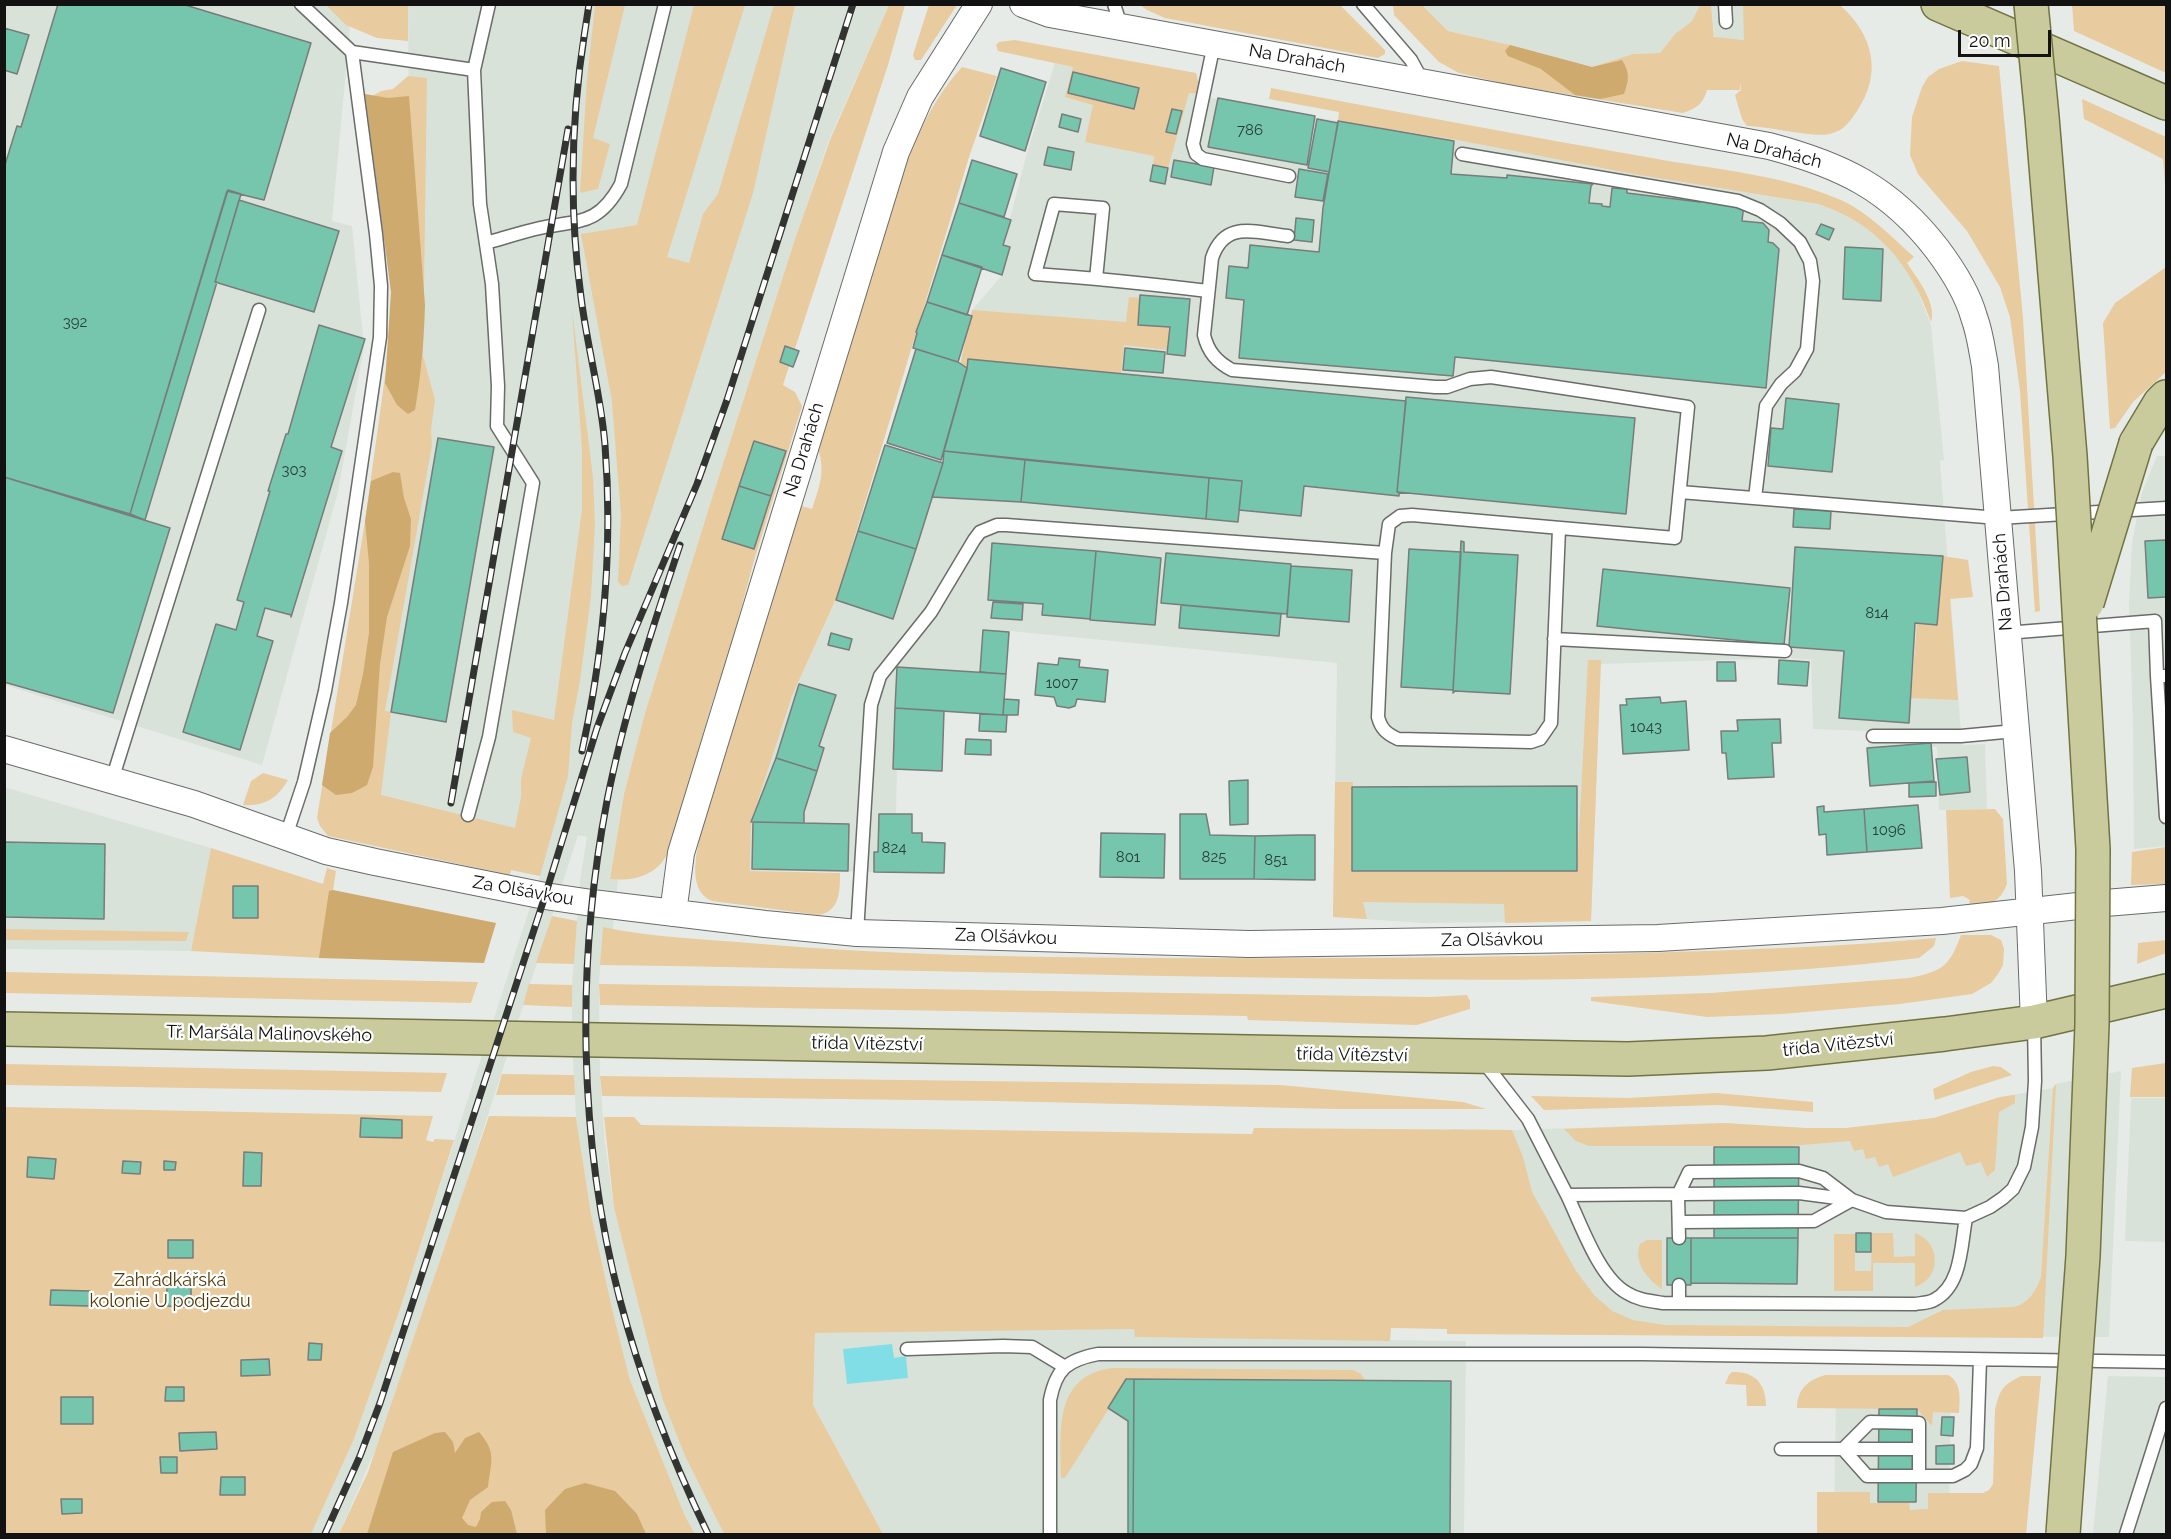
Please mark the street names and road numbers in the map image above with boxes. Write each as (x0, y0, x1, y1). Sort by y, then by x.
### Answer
street label: Na Drahách (1247, 40, 1347, 78)
street label: Na Drahách (1724, 129, 1824, 173)
street label: Na Drahách (779, 400, 829, 500)
street label: Na Drahách (1989, 532, 2017, 632)
street label: Za Olšávkou (471, 871, 575, 911)
street label: Za Olšávkou (954, 924, 1058, 950)
street label: Za Olšávkou (1441, 928, 1543, 952)
street label: Tř. Maršála Malinovského (166, 1021, 372, 1047)
street label: třída Vítězství (1781, 1028, 1895, 1062)
street label: třída Vítězství (811, 1032, 923, 1056)
street label: třída Vítězství (1296, 1043, 1408, 1067)

